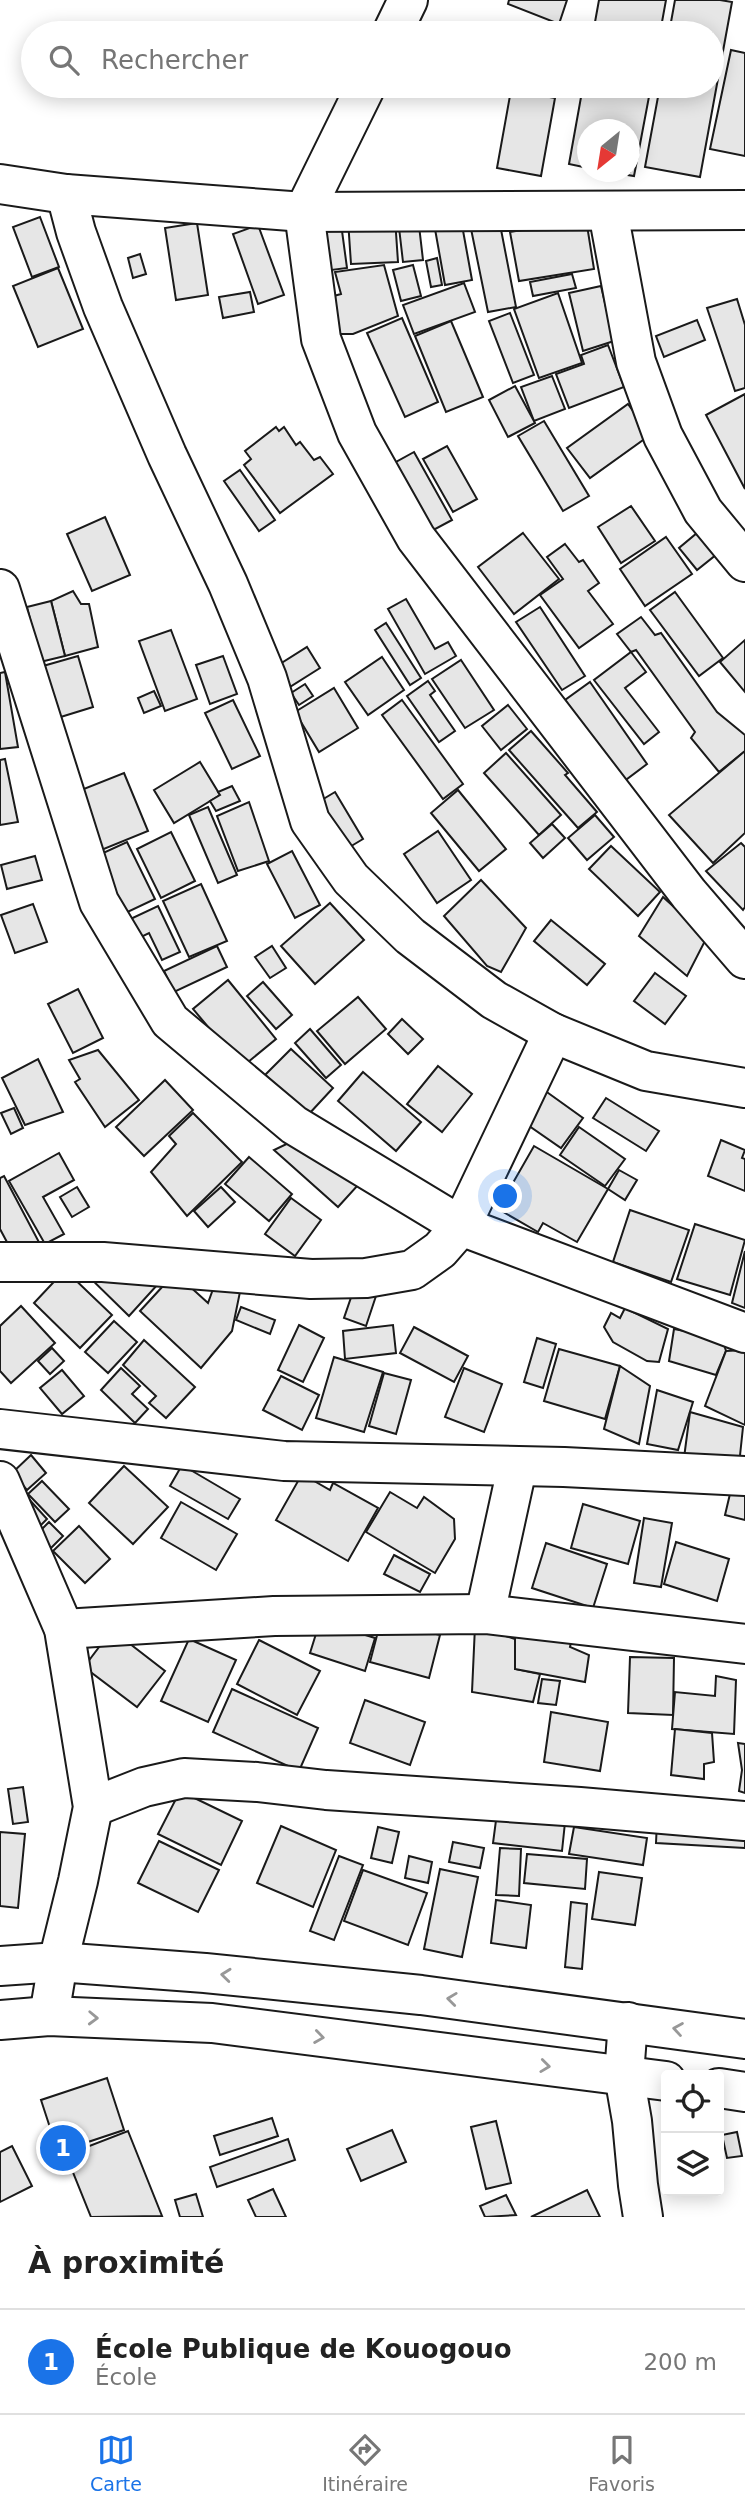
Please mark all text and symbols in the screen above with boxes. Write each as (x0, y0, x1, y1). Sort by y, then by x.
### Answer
search box (21, 21, 724, 98)
icon: search (45, 41, 83, 79)
text: Rechercher (101, 45, 248, 75)
north arrow (577, 119, 640, 182)
your location (488, 1179, 522, 1213)
one-way arrow (220, 1968, 231, 1983)
one-way arrow (446, 1992, 458, 2007)
one-way arrow (87, 2011, 98, 2026)
one-way arrow (672, 2022, 683, 2037)
one-way arrow (313, 2030, 325, 2045)
one-way arrow (539, 2058, 551, 2073)
map controls (661, 2070, 724, 2196)
button: locate (661, 2070, 724, 2133)
pin: 1 (40, 2122, 86, 2174)
button: layers (661, 2133, 724, 2196)
text: À proximité (28, 2245, 224, 2280)
text: École Publique de Kouogouo (95, 2334, 512, 2364)
text: 1 (43, 2349, 59, 2375)
text: 200 m (643, 2349, 717, 2375)
text: École (95, 2364, 157, 2390)
tab: Carte (90, 2431, 142, 2495)
tab: Itinéraire (322, 2431, 408, 2495)
tab: Favoris (588, 2431, 655, 2495)

